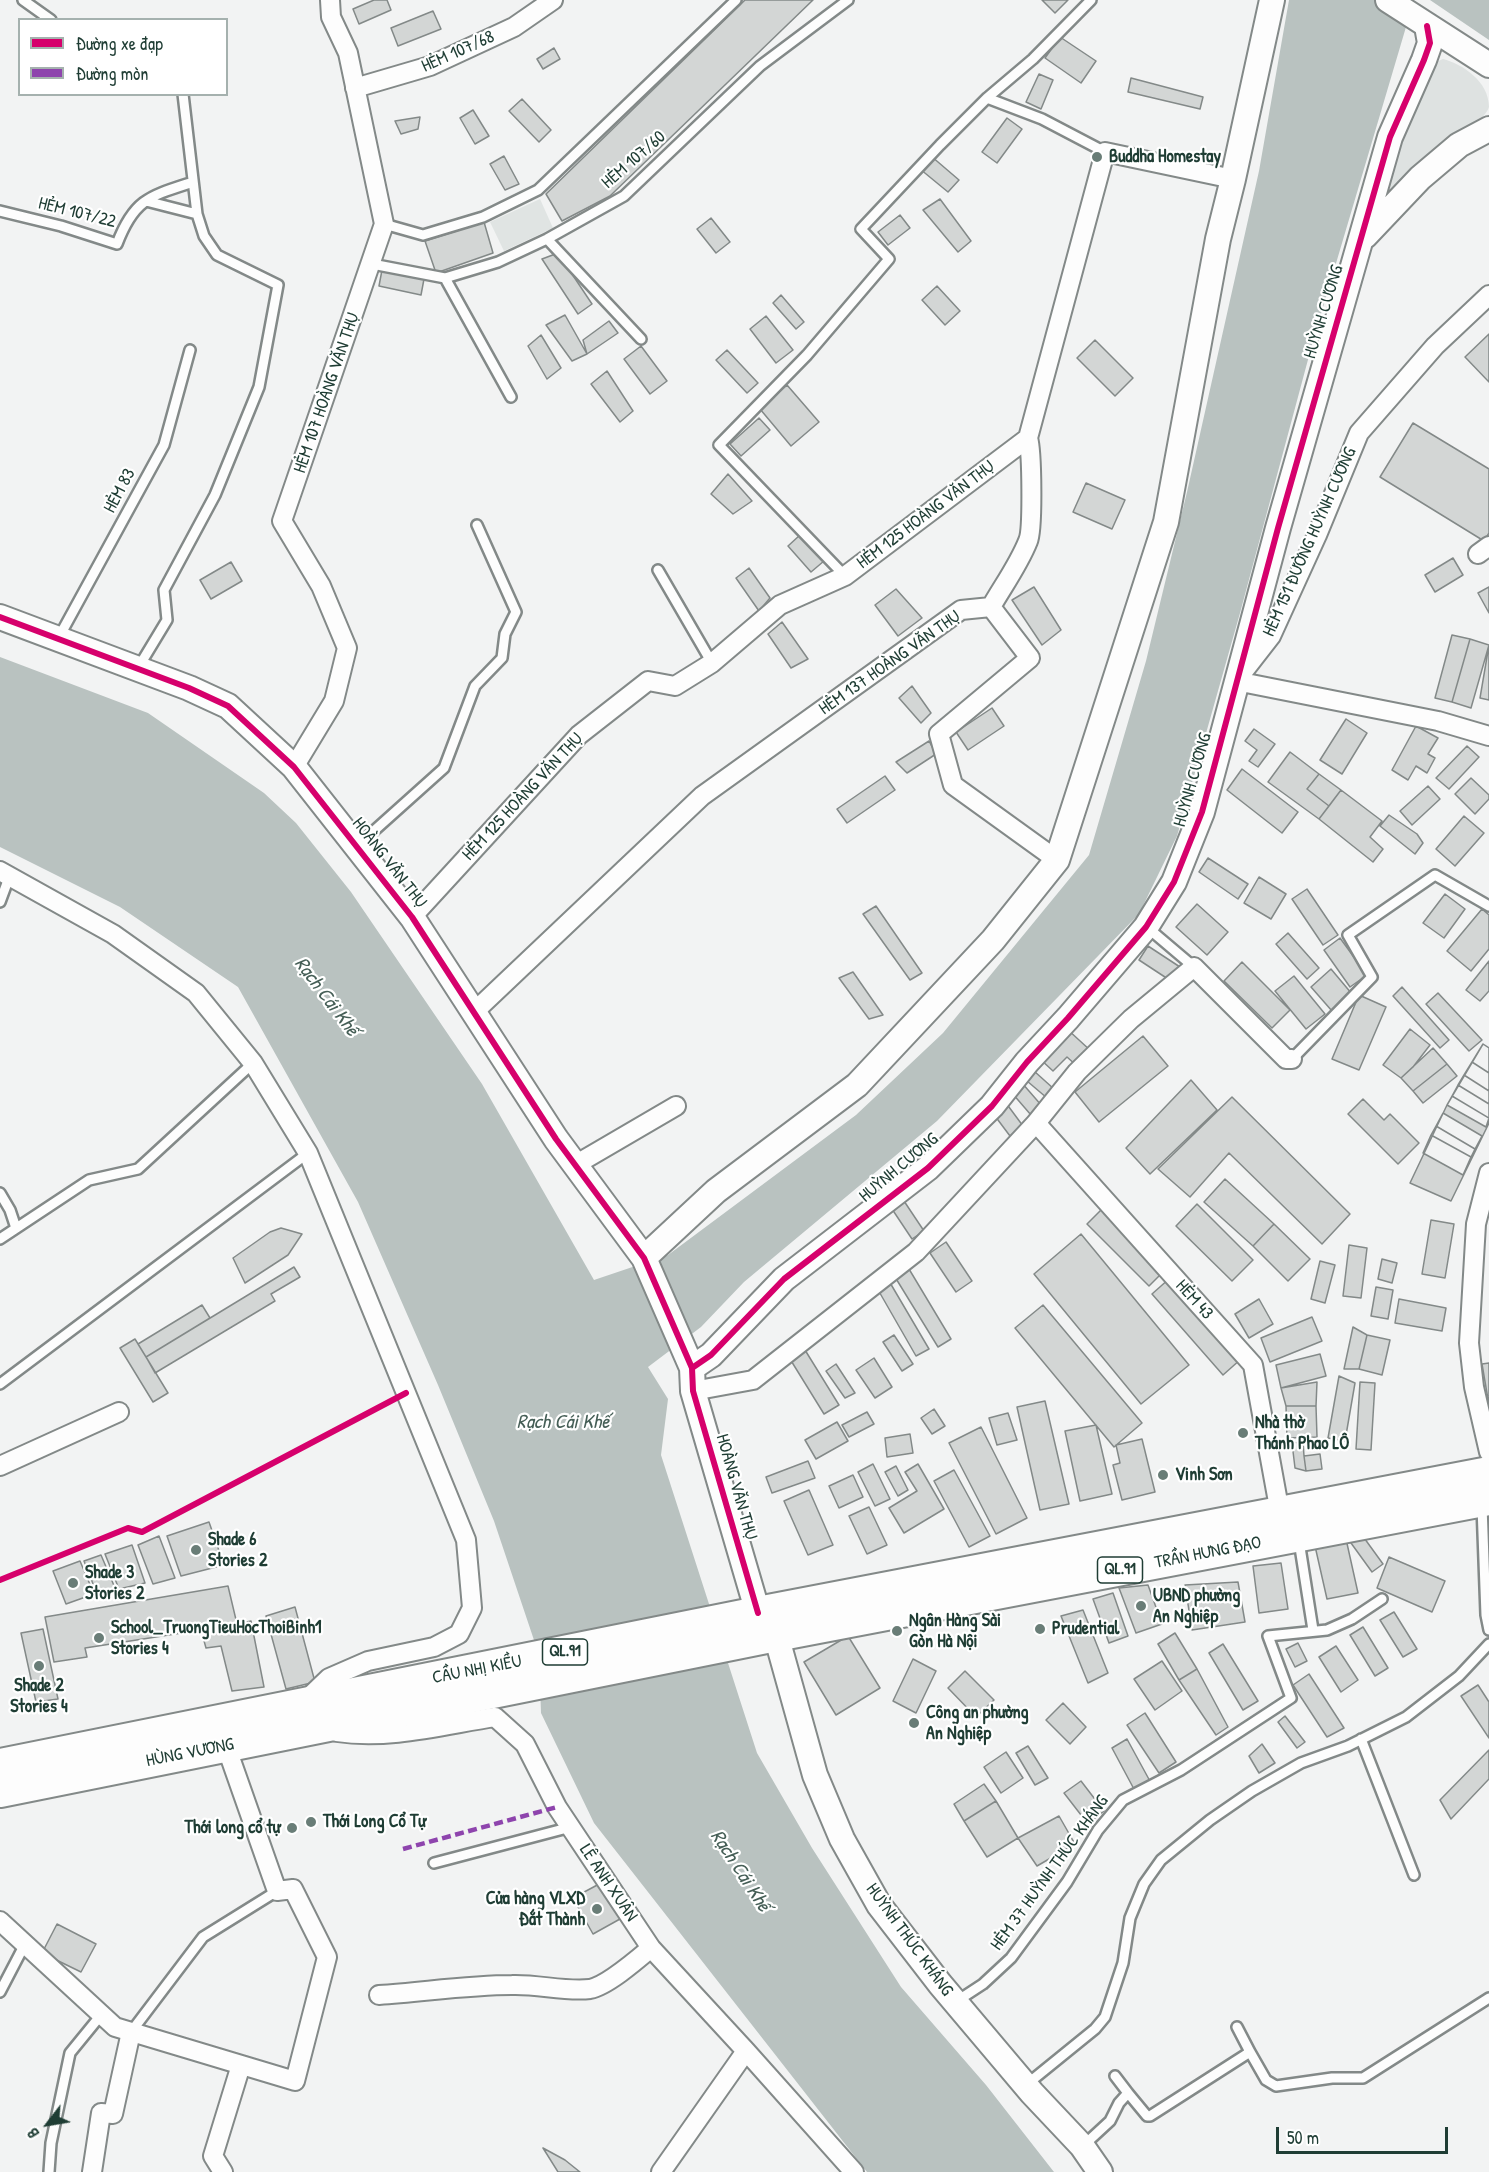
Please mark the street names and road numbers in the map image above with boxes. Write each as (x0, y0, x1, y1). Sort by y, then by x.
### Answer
street label: HẺM 107/68 (418, 26, 498, 78)
street label: HẺM 107/60 (598, 126, 670, 194)
street label: HẺM 107/22 (36, 193, 118, 233)
street label: HUỲNH CƯƠNG (1300, 263, 1348, 361)
street label: HẺM 107 HOÀNG VĂN THỤ (289, 310, 365, 476)
street label: HẺM 151 ĐƯỜNG HUỲNH CƯƠNG (1259, 444, 1361, 640)
street label: HẺM 125 HOÀNG VĂN THỤ (853, 456, 999, 574)
street label: HẺM 83 (99, 465, 141, 517)
street label: HẺM 137 HOÀNG VĂN THỤ (815, 606, 965, 720)
street label: HẺM 125 HOÀNG VĂN THỤ (458, 729, 588, 865)
street label: HUỲNH CƯƠNG (1169, 731, 1217, 829)
street label: HOÀNG VĂN THỤ (347, 813, 431, 913)
street label: HUỲNH CƯƠNG (855, 1129, 943, 1207)
street label: HẺM 43 (1171, 1276, 1217, 1324)
street label: HOÀNG VĂN THỤ (711, 1432, 761, 1542)
street label: TRẦN HƯNG ĐẠO (1153, 1532, 1263, 1574)
road number: QL.91 (1098, 1557, 1142, 1583)
road number: QL.91 (542, 1639, 588, 1665)
street label: CẦU NHỊ KIỀU (430, 1651, 524, 1689)
street label: HÙNG VƯƠNG (144, 1734, 236, 1772)
street label: HẺM 37 HUỲNH THÚC KHÁNG (986, 1791, 1114, 1955)
street label: LÊ ANH XUÂN (574, 1840, 642, 1926)
street label: HUỲNH THÚC KHÁNG (861, 1879, 957, 2001)

